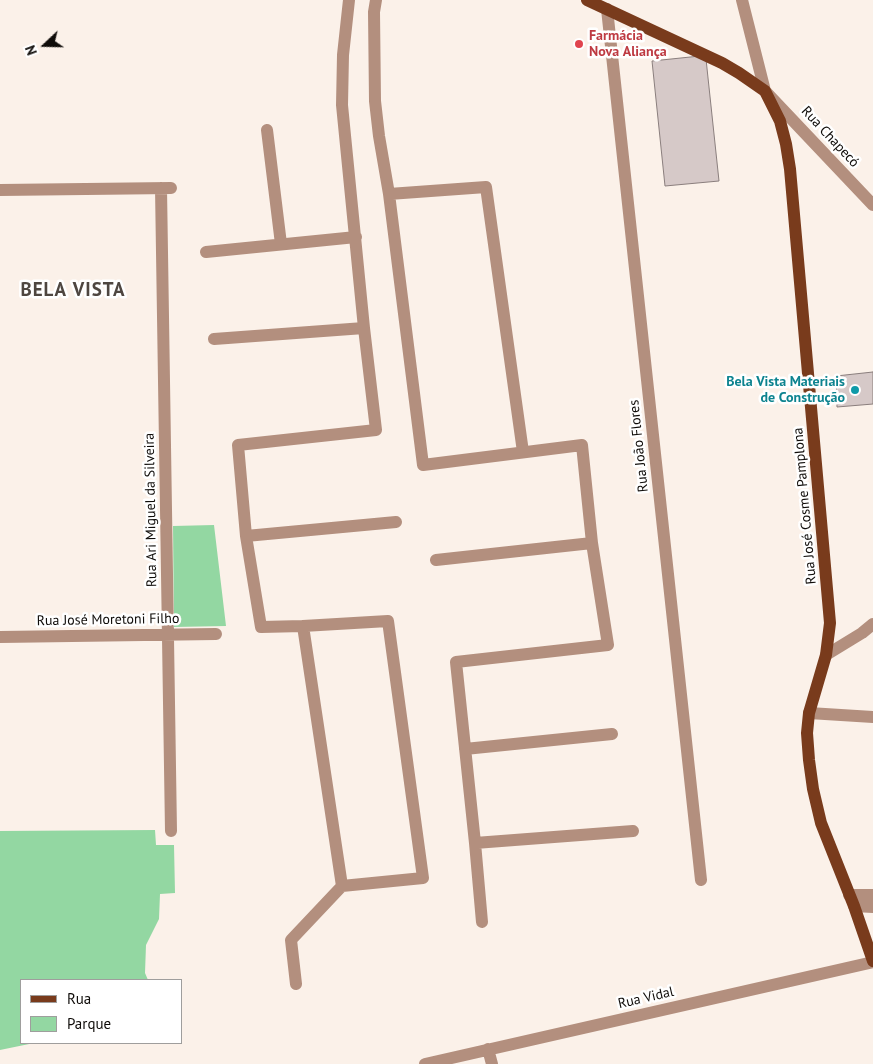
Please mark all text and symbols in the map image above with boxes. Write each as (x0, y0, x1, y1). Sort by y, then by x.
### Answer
north arrow (20, 20, 70, 70)
place label: Farmácia Nova Aliança (589, 28, 667, 60)
marker: Farmácia Nova Aliança (573, 38, 585, 50)
text: N (21, 43, 41, 58)
street label: Rua Chapecó (798, 103, 862, 171)
district label: BELA VISTA (19, 280, 127, 302)
place label: Bela Vista Materiais de Construção (726, 374, 845, 407)
marker: Bela Vista Materiais de Construção (849, 384, 861, 396)
street label: Rua João Flores (626, 399, 652, 493)
street label: Rua José Cosme Pamplona (790, 427, 820, 585)
street label: Rua Ari Miguel da Silveira (141, 433, 161, 587)
street label: Rua José Moretoni Filho (37, 610, 179, 630)
legend (20, 979, 182, 1044)
street label: Rua Vidal (616, 983, 676, 1013)
text: Rua (67, 989, 91, 1008)
text: Parque (67, 1014, 111, 1033)

